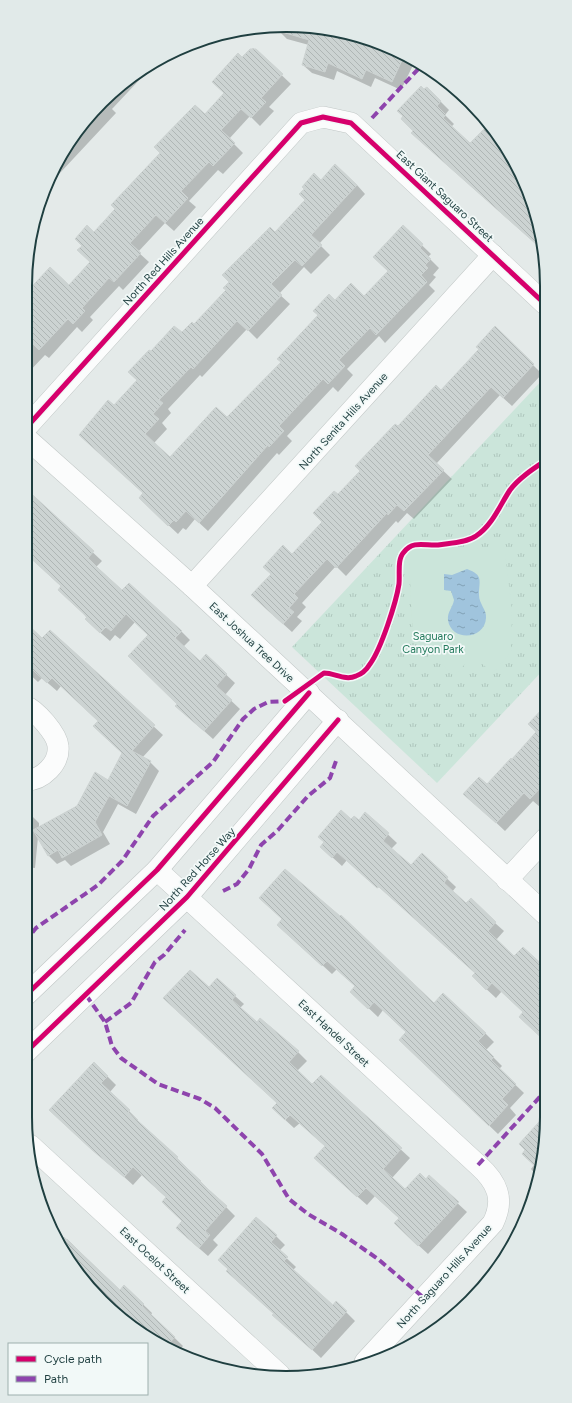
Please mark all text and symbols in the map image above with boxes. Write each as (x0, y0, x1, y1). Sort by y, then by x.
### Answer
street label: East Giant Saguaro Street (393, 148, 496, 245)
street label: North Red Hills Avenue (120, 214, 206, 308)
street label: North Senita Hills Avenue (296, 370, 390, 473)
street label: East Joshua Tree Drive (207, 600, 297, 685)
park label: Saguaro Canyon Park (402, 630, 464, 656)
street label: North Red Horse Way (157, 825, 238, 914)
street label: East Handel Street (295, 997, 372, 1070)
street label: North Saguaro Hills Avenue (394, 1222, 495, 1331)
street label: East Ocelot Street (117, 1225, 192, 1296)
legend (8, 1343, 148, 1395)
text: Cycle path (44, 1352, 102, 1366)
text: Path (44, 1372, 68, 1386)

